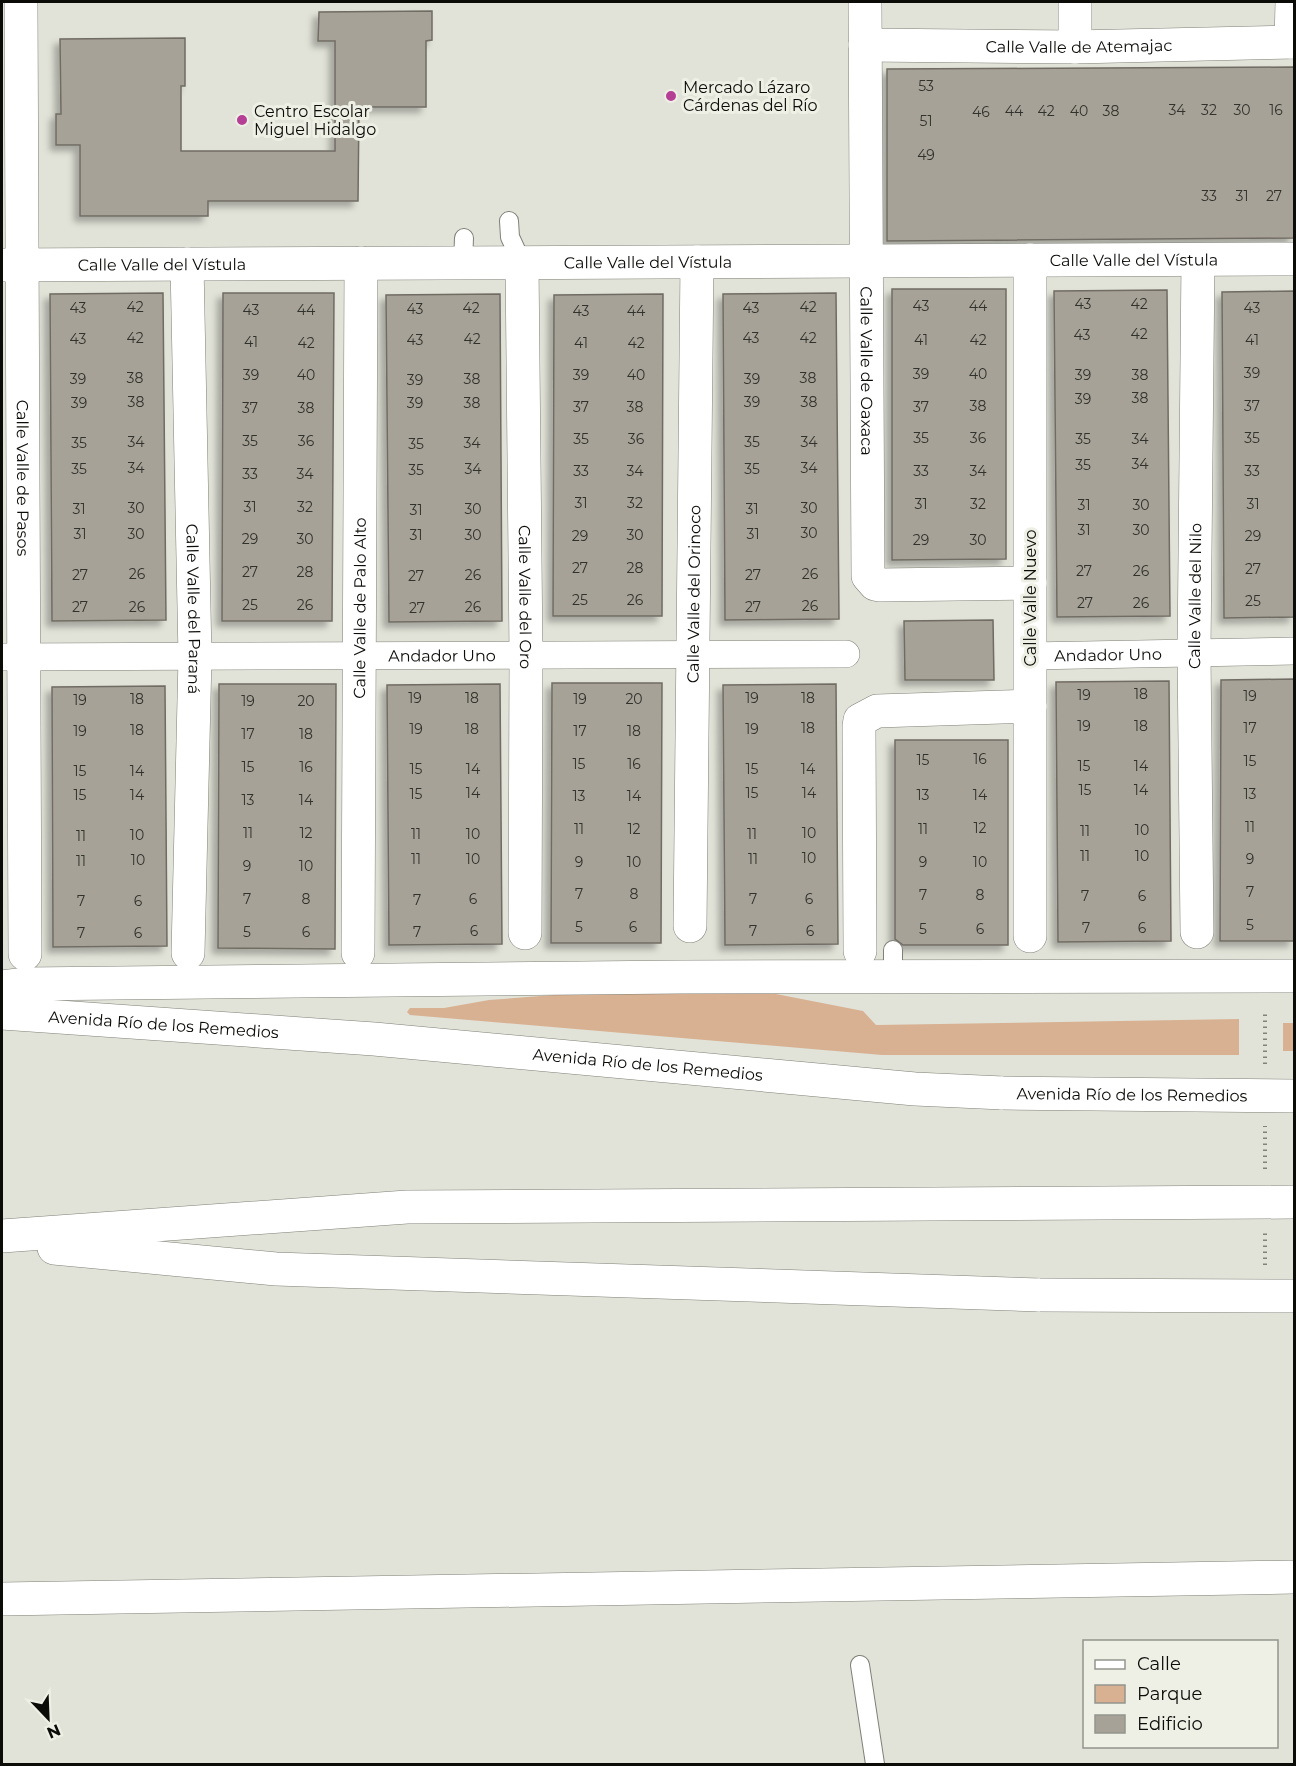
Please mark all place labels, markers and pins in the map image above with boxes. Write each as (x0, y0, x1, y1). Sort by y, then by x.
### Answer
place label: Mercado Lázaro Cárdenas del Río (683, 78, 818, 115)
marker: Mercado Lázaro Cárdenas del Río (664, 89, 678, 103)
place label: Centro Escolar Miguel Hidalgo (254, 102, 376, 139)
marker: Centro Escolar Miguel Hidalgo (235, 113, 249, 127)

